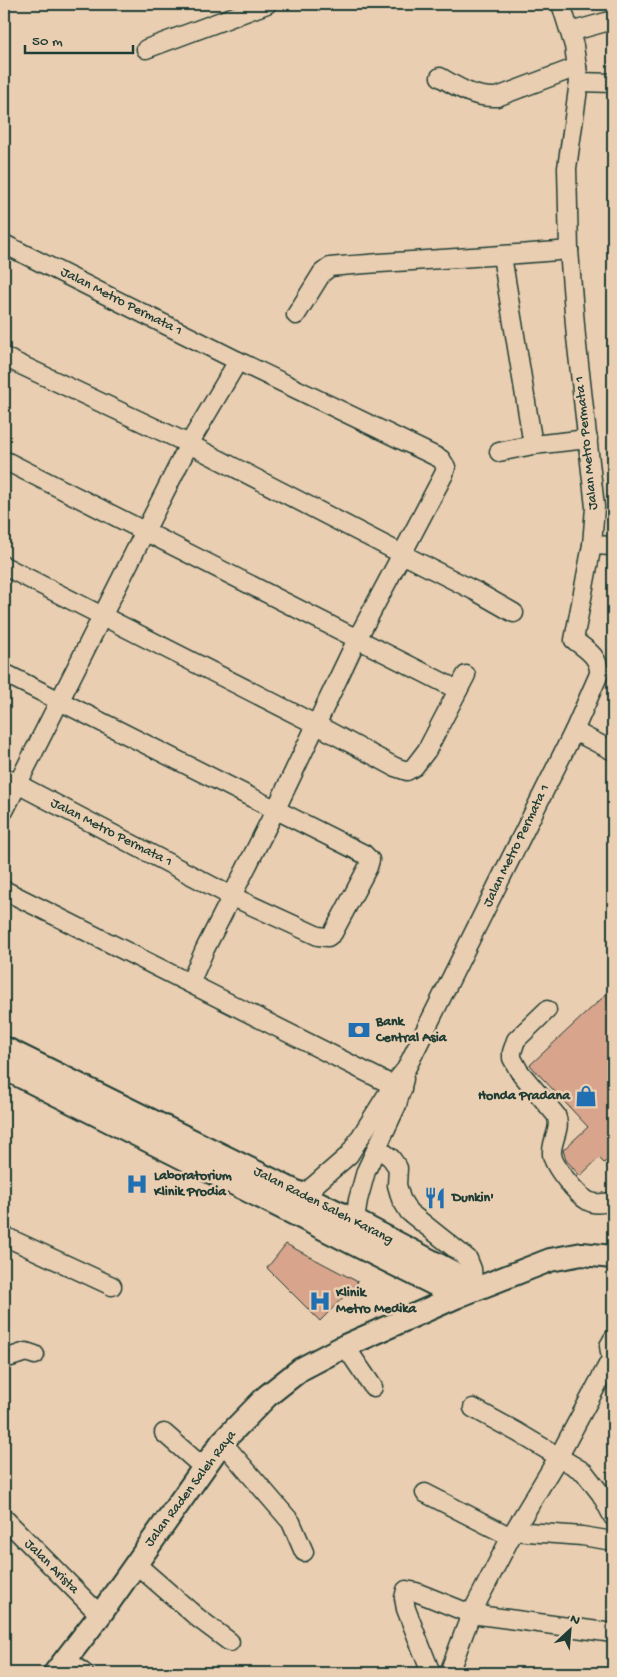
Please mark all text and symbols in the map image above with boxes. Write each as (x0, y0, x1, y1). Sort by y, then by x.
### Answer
scale bar (25, 22, 132, 54)
text: 50 m (32, 33, 63, 51)
street label: Jalan Metro Permata 1 (57, 264, 185, 340)
street label: Jalan Metro Permata 1 (572, 375, 602, 511)
street label: Jalan Metro Permata 1 (480, 782, 554, 910)
street label: Jalan Metro Permata 1 (47, 795, 175, 871)
place label: Bank Central Asia (375, 1014, 448, 1047)
bank icon: Bank Central Asia (346, 1017, 372, 1043)
shop icon: Honda Pradana (573, 1083, 599, 1109)
place label: Honda Pradana (478, 1088, 571, 1105)
street label: Jalan Raden Saleh Karang (250, 1163, 396, 1249)
place label: Laboratorium Klinik Prodia (153, 1168, 232, 1201)
hospital icon: Laboratorium Klinik Prodia (124, 1171, 150, 1197)
restaurant icon: Dunkin' (422, 1185, 448, 1211)
place label: Dunkin' (450, 1190, 494, 1207)
place label: Klinik Metro Medika (335, 1285, 418, 1318)
hospital icon: Klinik Metro Medika (307, 1288, 333, 1314)
street label: Jalan Raden Saleh Raya (142, 1426, 241, 1551)
street label: Jalan Arista (20, 1536, 83, 1599)
north arrow (544, 1604, 594, 1654)
text: N (567, 1611, 582, 1630)

